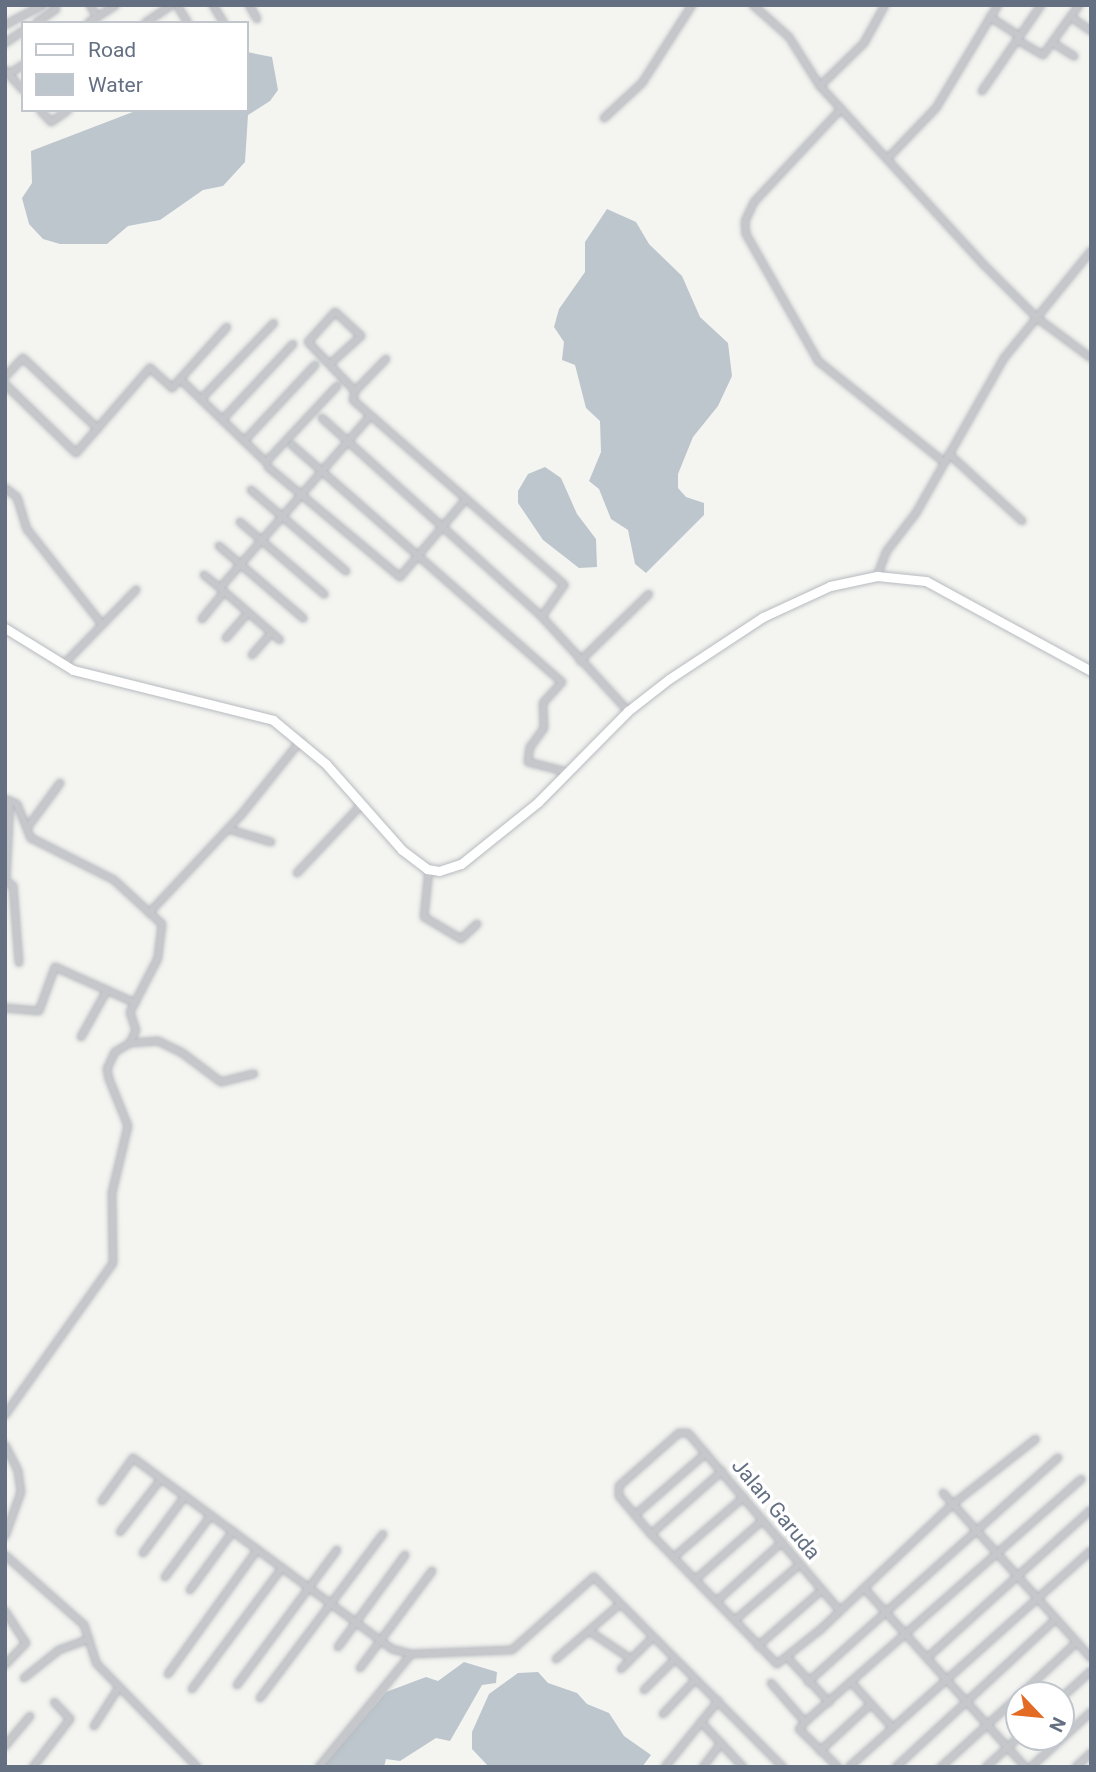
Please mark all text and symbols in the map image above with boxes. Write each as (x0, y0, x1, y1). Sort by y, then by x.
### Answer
legend (21, 21, 248, 112)
text: Road (88, 38, 136, 62)
text: Water (88, 73, 143, 97)
street label: Jalan Garuda (726, 1453, 826, 1565)
north arrow (1005, 1681, 1075, 1751)
text: N (1044, 1713, 1071, 1736)

